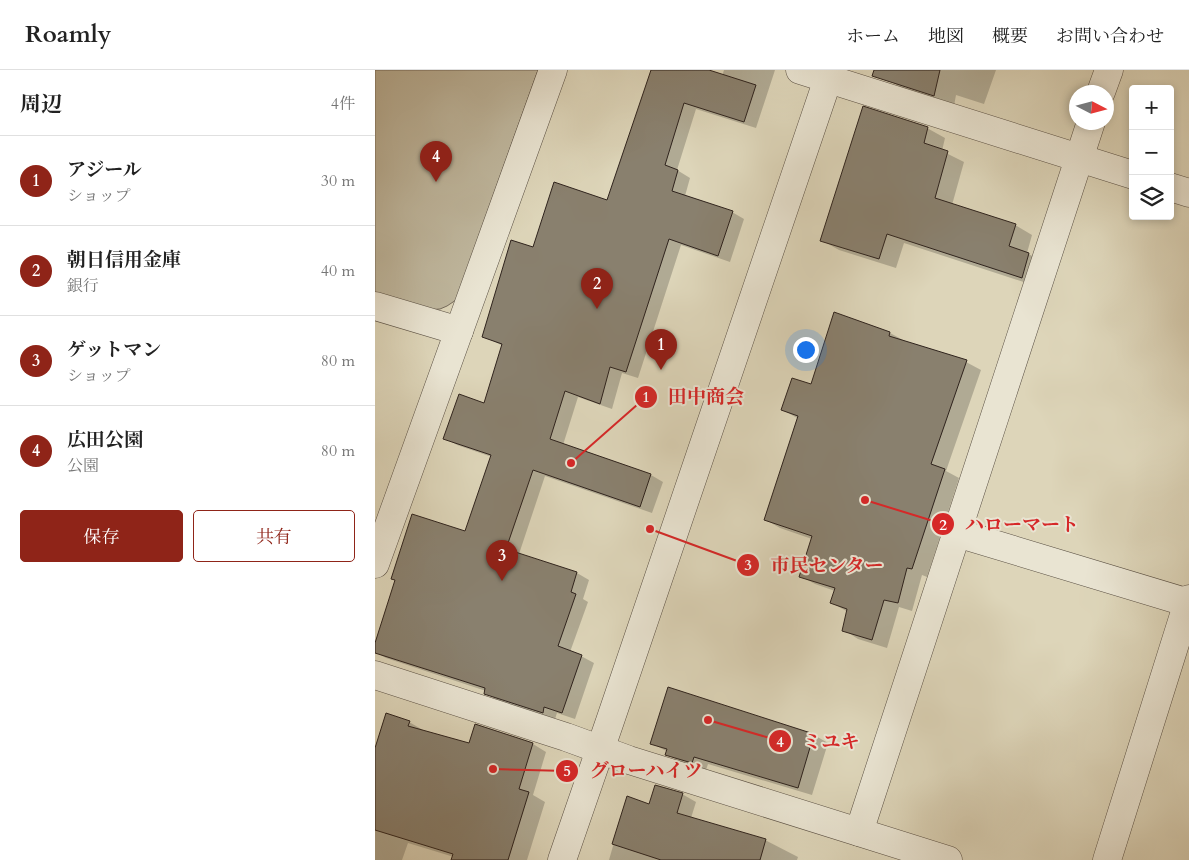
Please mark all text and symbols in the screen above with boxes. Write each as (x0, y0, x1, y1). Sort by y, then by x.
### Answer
text: Roamly (25, 18, 111, 51)
text: ホーム (846, 24, 900, 49)
text: 地図 (928, 24, 964, 49)
text: 概要 (992, 24, 1028, 49)
text: お問い合わせ (1056, 24, 1164, 49)
north arrow (1069, 85, 1114, 130)
map controls (1129, 85, 1174, 220)
button: + (1129, 85, 1174, 130)
text: 周辺 (20, 90, 62, 119)
text: 4件 (331, 93, 355, 115)
button: − (1129, 130, 1174, 175)
pin: 4 (420, 141, 452, 182)
text: アジール (67, 157, 142, 183)
text: 1 (32, 170, 40, 192)
text: 30 m (321, 170, 355, 192)
button: layers (1129, 175, 1174, 220)
text: ショップ (67, 185, 131, 207)
text: 朝日信用金庫 (67, 247, 181, 273)
text: 2 (32, 260, 40, 282)
text: 40 m (321, 260, 355, 282)
pin: 2 (581, 268, 613, 309)
text: 銀行 (67, 275, 99, 297)
pin: 1 (645, 329, 677, 370)
text: ゲットマン (67, 337, 161, 363)
your location (793, 337, 819, 363)
text: 3 (32, 350, 40, 372)
text: 80 m (321, 350, 355, 372)
text: ショップ (67, 365, 131, 387)
callout: 田中商会 (633, 380, 754, 414)
text: 田中商会 (668, 384, 744, 410)
text: 1 (642, 387, 650, 407)
text: 広田公園 (67, 427, 143, 453)
text: 4 (32, 440, 40, 462)
text: 80 m (321, 440, 355, 462)
text: 公園 (67, 455, 99, 477)
callout: ハローマート (930, 507, 1089, 541)
button: 保存 (20, 510, 183, 562)
button: 共有 (193, 510, 355, 562)
text: ハローマート (965, 512, 1079, 538)
text: 2 (939, 515, 947, 535)
pin: 3 (486, 540, 518, 581)
callout: 市民センター (735, 548, 894, 582)
text: 市民センター (770, 553, 884, 579)
text: 3 (744, 555, 752, 575)
callout: ミユキ (768, 724, 870, 758)
text: ミユキ (802, 729, 860, 755)
text: 4 (776, 732, 784, 752)
callout: グローハイツ (554, 754, 713, 788)
text: グローハイツ (589, 758, 703, 784)
text: 5 (563, 761, 571, 781)

